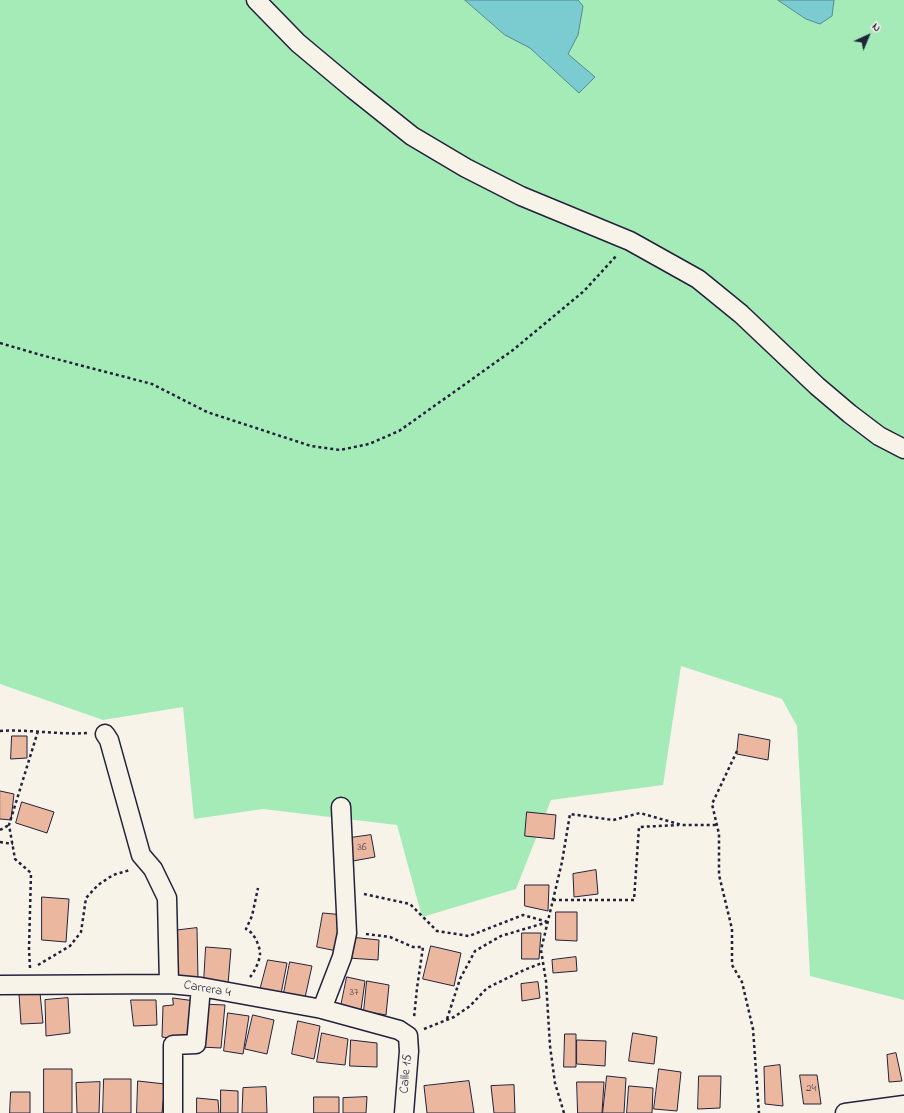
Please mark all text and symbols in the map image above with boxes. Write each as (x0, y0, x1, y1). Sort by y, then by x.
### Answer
north arrow (848, 16, 888, 56)
text: N (868, 19, 885, 36)
house number: 36 (357, 841, 367, 855)
street label: Carrera 4 (182, 978, 232, 1002)
house number: 37 (349, 986, 359, 1000)
street label: Calle 15 (398, 1054, 416, 1094)
house number: 24 (806, 1082, 816, 1096)

